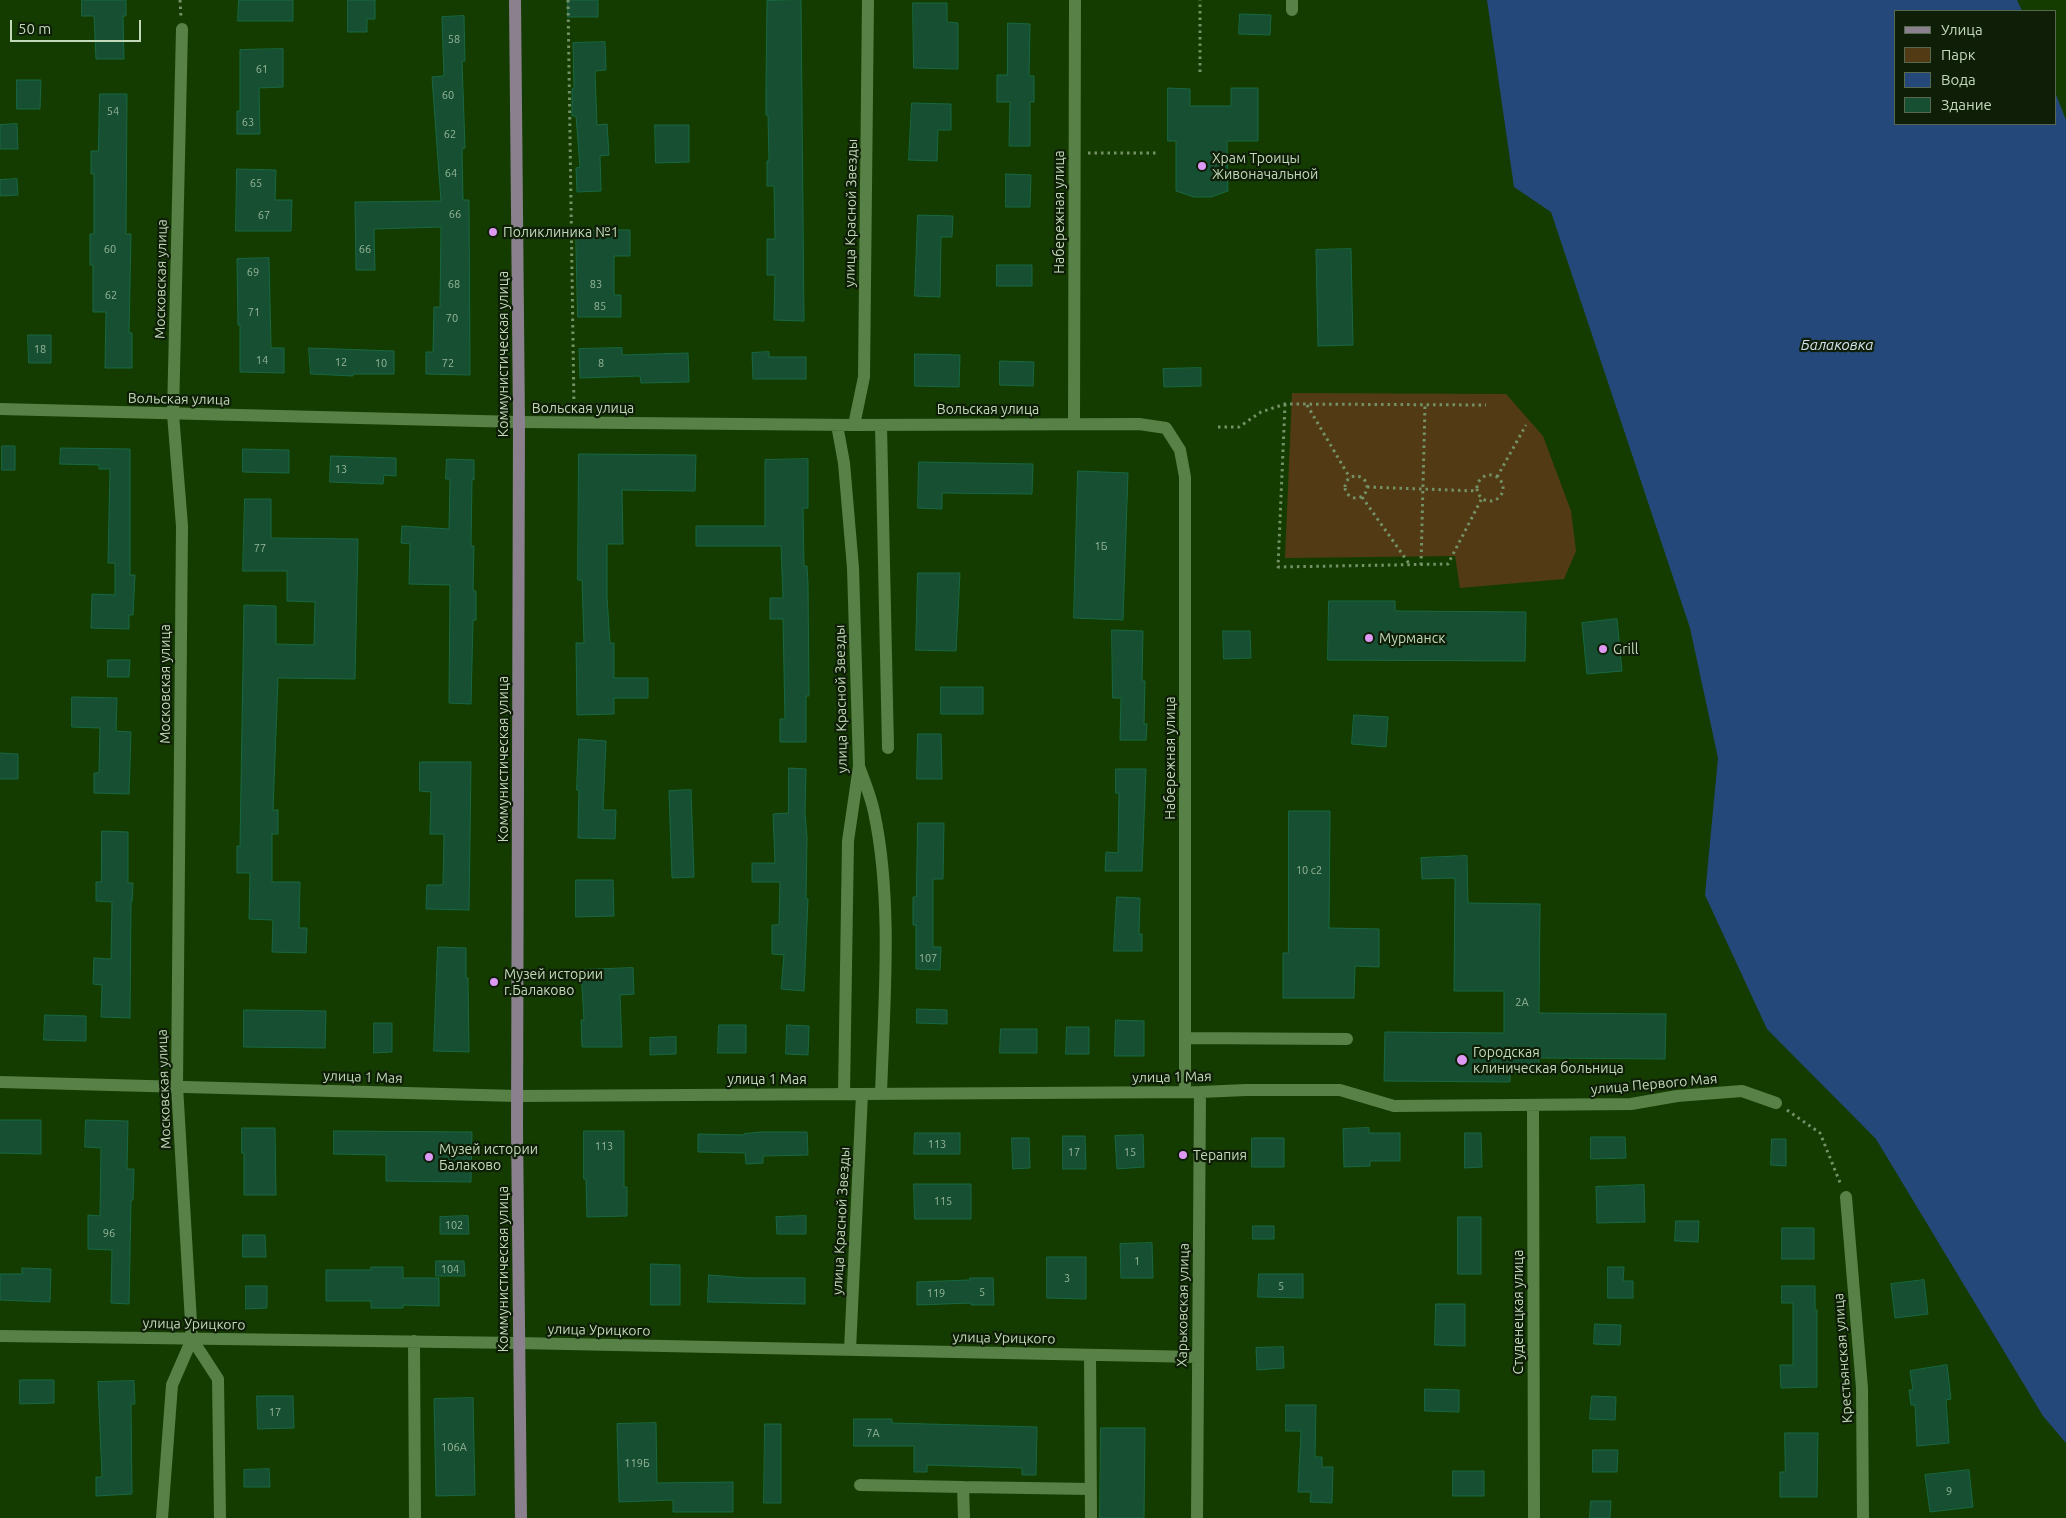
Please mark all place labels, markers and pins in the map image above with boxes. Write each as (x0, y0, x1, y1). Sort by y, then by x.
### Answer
place label: Храм Троицы Живоначальной (1212, 150, 1318, 182)
marker: Храм Троицы Живоначальной (1196, 160, 1208, 172)
place label: Поликлиника №1 (503, 224, 619, 240)
marker: Поликлиника №1 (487, 226, 499, 238)
place label: Мурманск (1379, 630, 1445, 646)
marker: Мурманск (1363, 632, 1375, 644)
place label: Grill (1613, 641, 1638, 657)
marker: Grill (1597, 643, 1609, 655)
place label: Музей истории г.Балаково (504, 966, 603, 999)
marker: Музей истории г.Балаково (488, 976, 500, 988)
place label: Городская клиническая больница (1473, 1044, 1624, 1076)
marker: Городская клиническая больница (1455, 1053, 1469, 1067)
place label: Музей истории Балаково (439, 1141, 538, 1174)
place label: Терапия (1193, 1147, 1247, 1163)
marker: Терапия (1177, 1149, 1189, 1161)
marker: Музей истории Балаково (423, 1151, 435, 1163)

